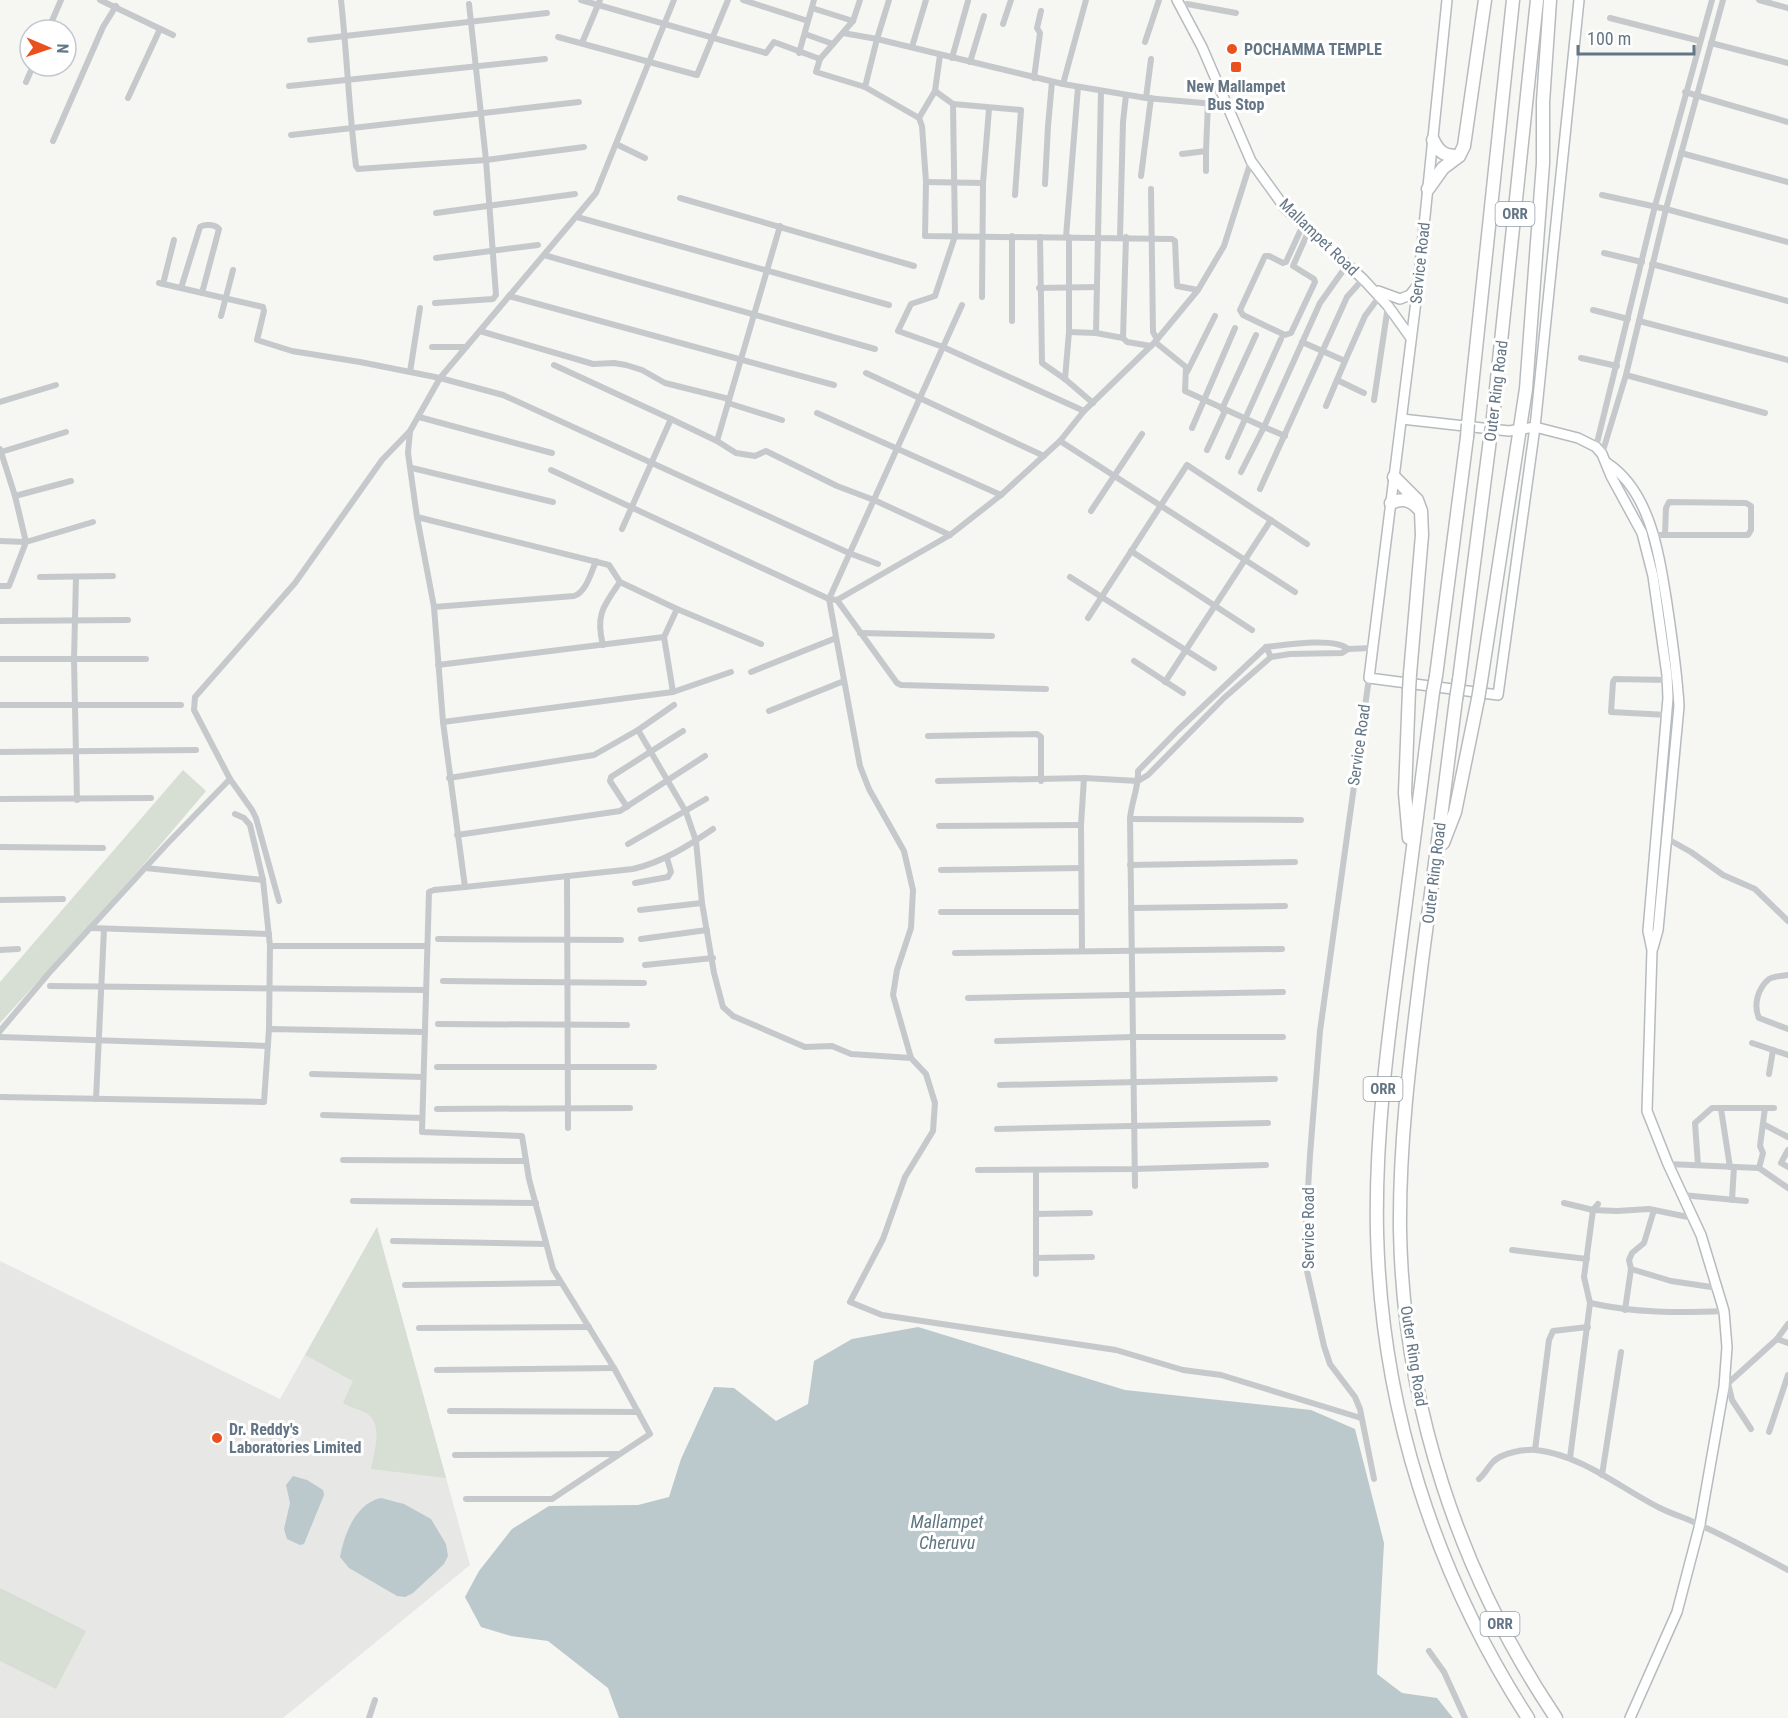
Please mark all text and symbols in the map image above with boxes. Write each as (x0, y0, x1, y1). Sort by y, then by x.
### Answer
north arrow (18, 18, 78, 78)
scale bar (1578, 18, 1694, 56)
text: 100 m (1587, 28, 1631, 49)
place label: POCHAMMA TEMPLE (1244, 40, 1382, 59)
marker: POCHAMMA TEMPLE (1225, 42, 1239, 56)
text: N (53, 43, 72, 54)
marker: New Mallampet Bus Stop (1229, 60, 1243, 74)
place label: New Mallampet Bus Stop (1187, 77, 1286, 114)
street label: Mallampet Road (1275, 194, 1363, 280)
road number: ORR (1496, 202, 1534, 226)
street label: Service Road (1406, 221, 1434, 305)
street label: Outer Ring Road (1480, 339, 1512, 443)
street label: Service Road (1344, 703, 1374, 787)
street label: Outer Ring Road (1418, 821, 1450, 925)
road number: ORR (1364, 1077, 1402, 1101)
street label: Service Road (1299, 1187, 1318, 1269)
street label: Outer Ring Road (1397, 1304, 1431, 1408)
place label: Dr. Reddy's Laboratories Limited (229, 1420, 361, 1457)
marker: Dr. Reddy's Laboratories Limited (210, 1431, 224, 1445)
water label: Mallampet Cheruvu (910, 1511, 984, 1553)
road number: ORR (1480, 1612, 1520, 1636)

